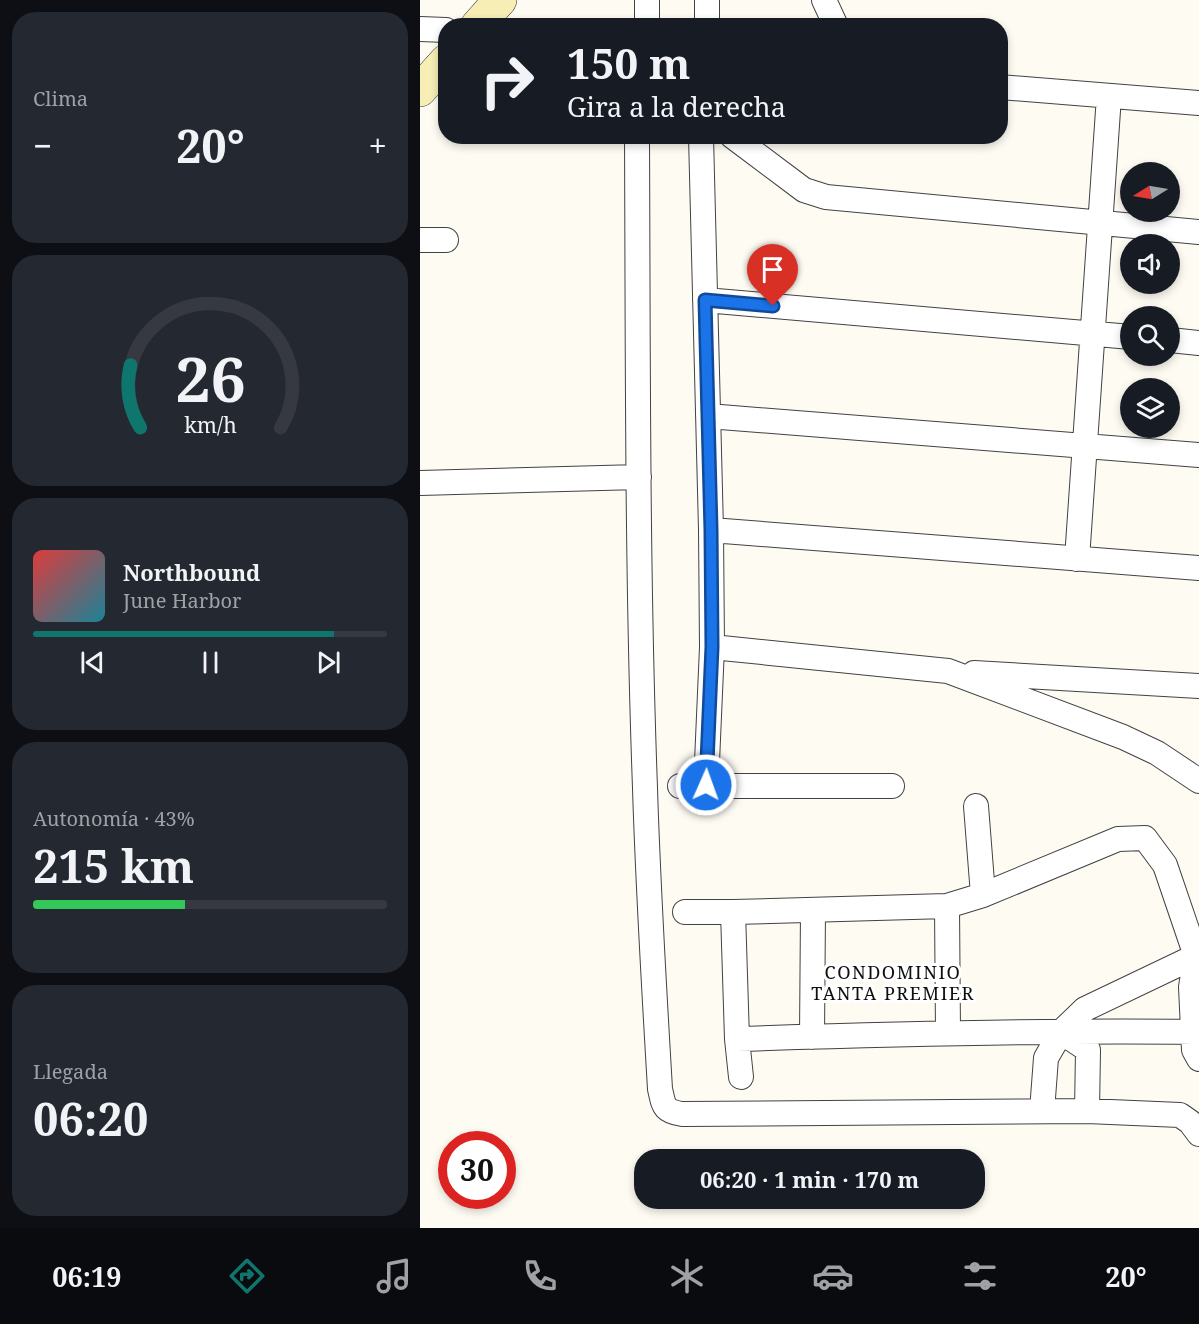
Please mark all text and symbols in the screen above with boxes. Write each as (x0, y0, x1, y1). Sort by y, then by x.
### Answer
text: 150 m (567, 34, 691, 91)
icon: right (468, 42, 546, 120)
text: Clima (33, 85, 88, 112)
text: Gira a la derecha (567, 88, 786, 125)
text: 20° (176, 115, 245, 176)
text: − (33, 123, 52, 168)
text: + (369, 123, 387, 168)
north arrow (1120, 162, 1180, 222)
map controls (1120, 162, 1180, 438)
button: sound (1120, 234, 1180, 294)
pin (747, 244, 798, 306)
icon: arrive (756, 253, 789, 286)
button: search (1120, 306, 1180, 366)
text: 26 (175, 335, 245, 420)
button: layers (1120, 378, 1180, 438)
text: km/h (184, 410, 237, 439)
text: Northbound (123, 557, 260, 587)
text: June Harbor (123, 587, 241, 614)
icon: previous (76, 646, 109, 679)
icon: pause (194, 646, 227, 679)
icon: next (312, 646, 345, 679)
position arrow (674, 753, 738, 817)
text: Autonomía · 43% (33, 805, 195, 832)
text: 215 km (33, 835, 194, 896)
district label: CONDOMINIO TANTA PREMIER (811, 960, 975, 1005)
text: Llegada (33, 1058, 108, 1085)
text: 06:20 (33, 1088, 148, 1149)
speed limit sign: 30 (438, 1131, 516, 1209)
text: 06:20 · 1 min · 170 m (700, 1164, 919, 1194)
icon: directions (226, 1255, 268, 1297)
icon: music (373, 1255, 415, 1297)
icon: phone (519, 1255, 561, 1297)
icon: climate (666, 1255, 708, 1297)
icon: car (812, 1255, 854, 1297)
icon: filters (959, 1255, 1001, 1297)
text: 06:19 (52, 1258, 122, 1295)
text: 20° (1105, 1258, 1147, 1295)

